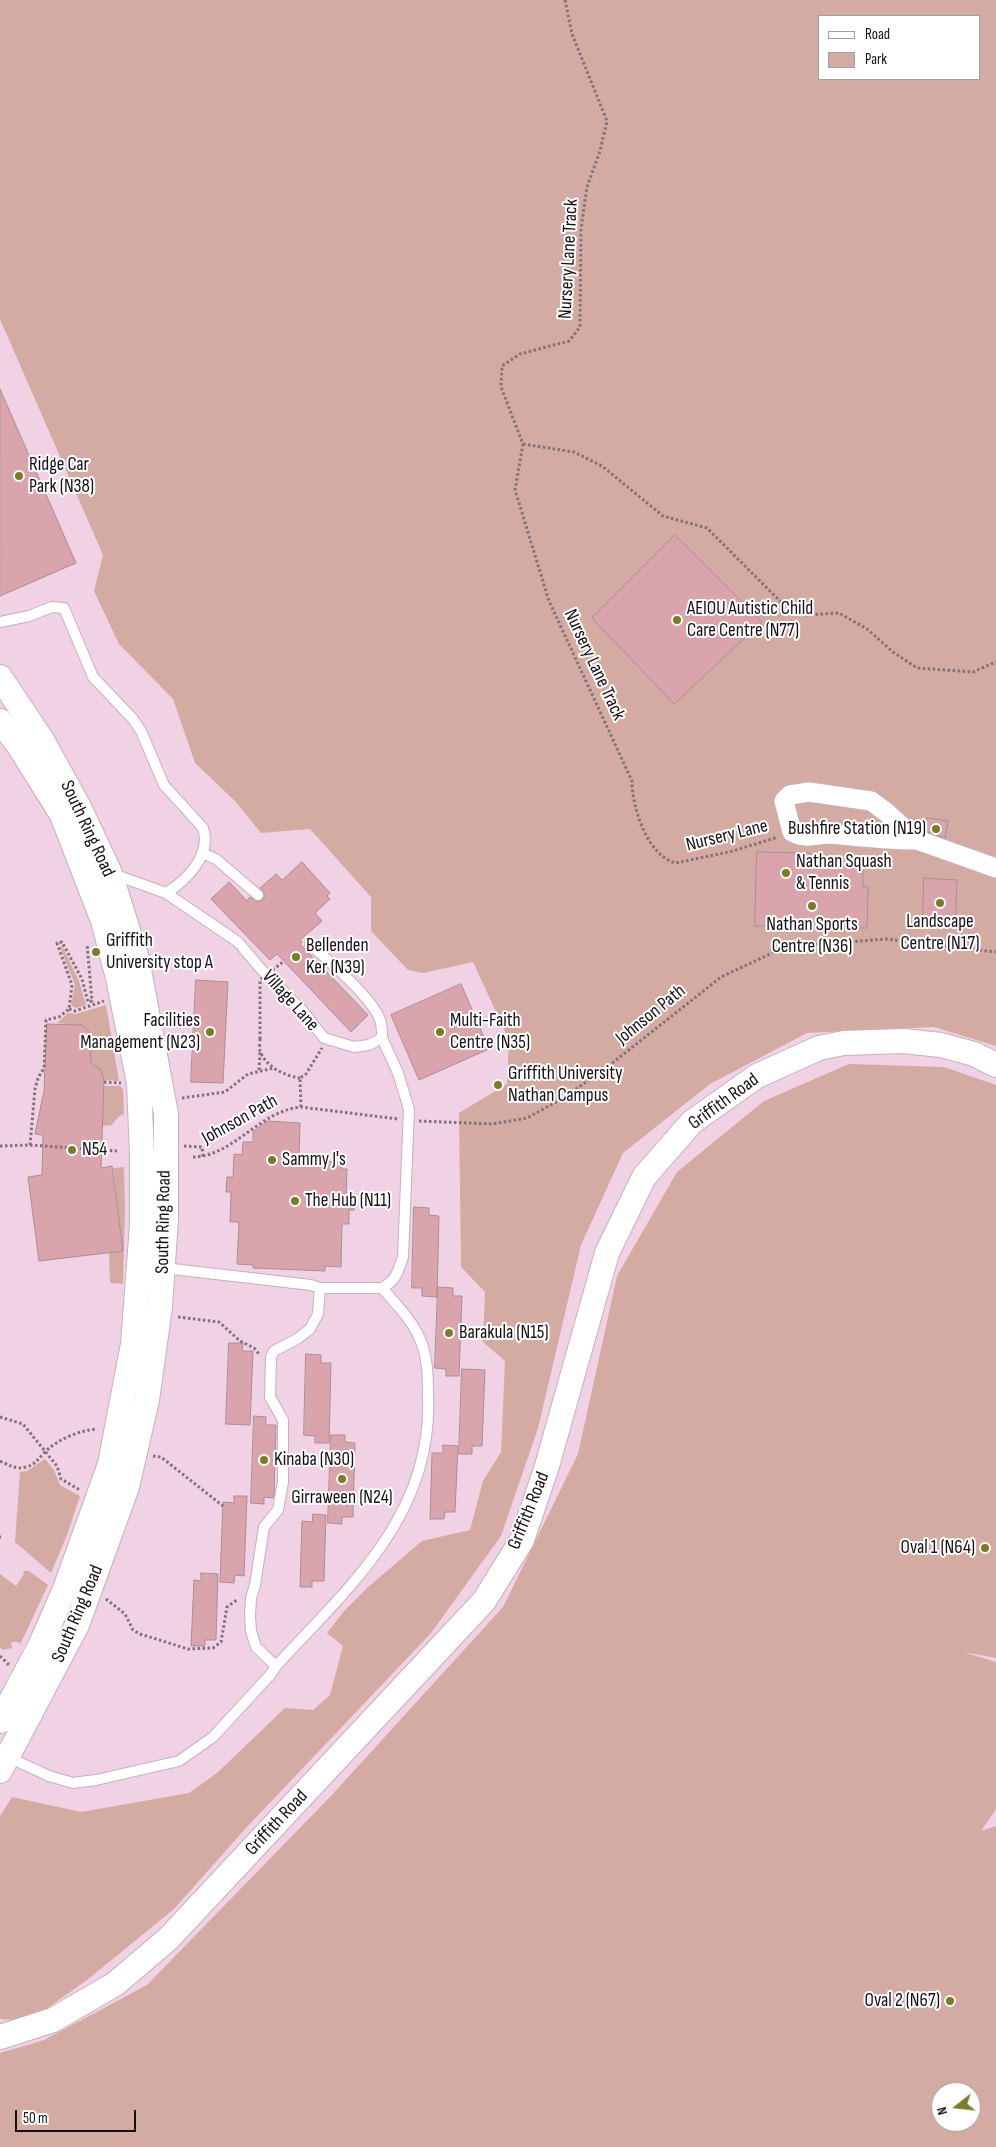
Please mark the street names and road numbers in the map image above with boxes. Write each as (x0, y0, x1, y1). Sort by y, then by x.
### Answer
street label: Nursery Lane Track (554, 198, 584, 320)
street label: Nursery Lane Track (558, 606, 630, 724)
street label: South Ring Road (55, 777, 119, 881)
street label: Nursery Lane (684, 815, 770, 857)
street label: Village Lane (257, 966, 323, 1036)
street label: Johnson Path (612, 980, 690, 1050)
street label: Griffith Road (684, 1069, 764, 1135)
street label: Johnson Path (198, 1090, 282, 1150)
street label: South Ring Road (152, 1170, 176, 1274)
street label: Griffith Road (503, 1469, 555, 1553)
street label: South Ring Road (47, 1562, 109, 1666)
street label: Griffith Road (241, 1785, 313, 1861)

